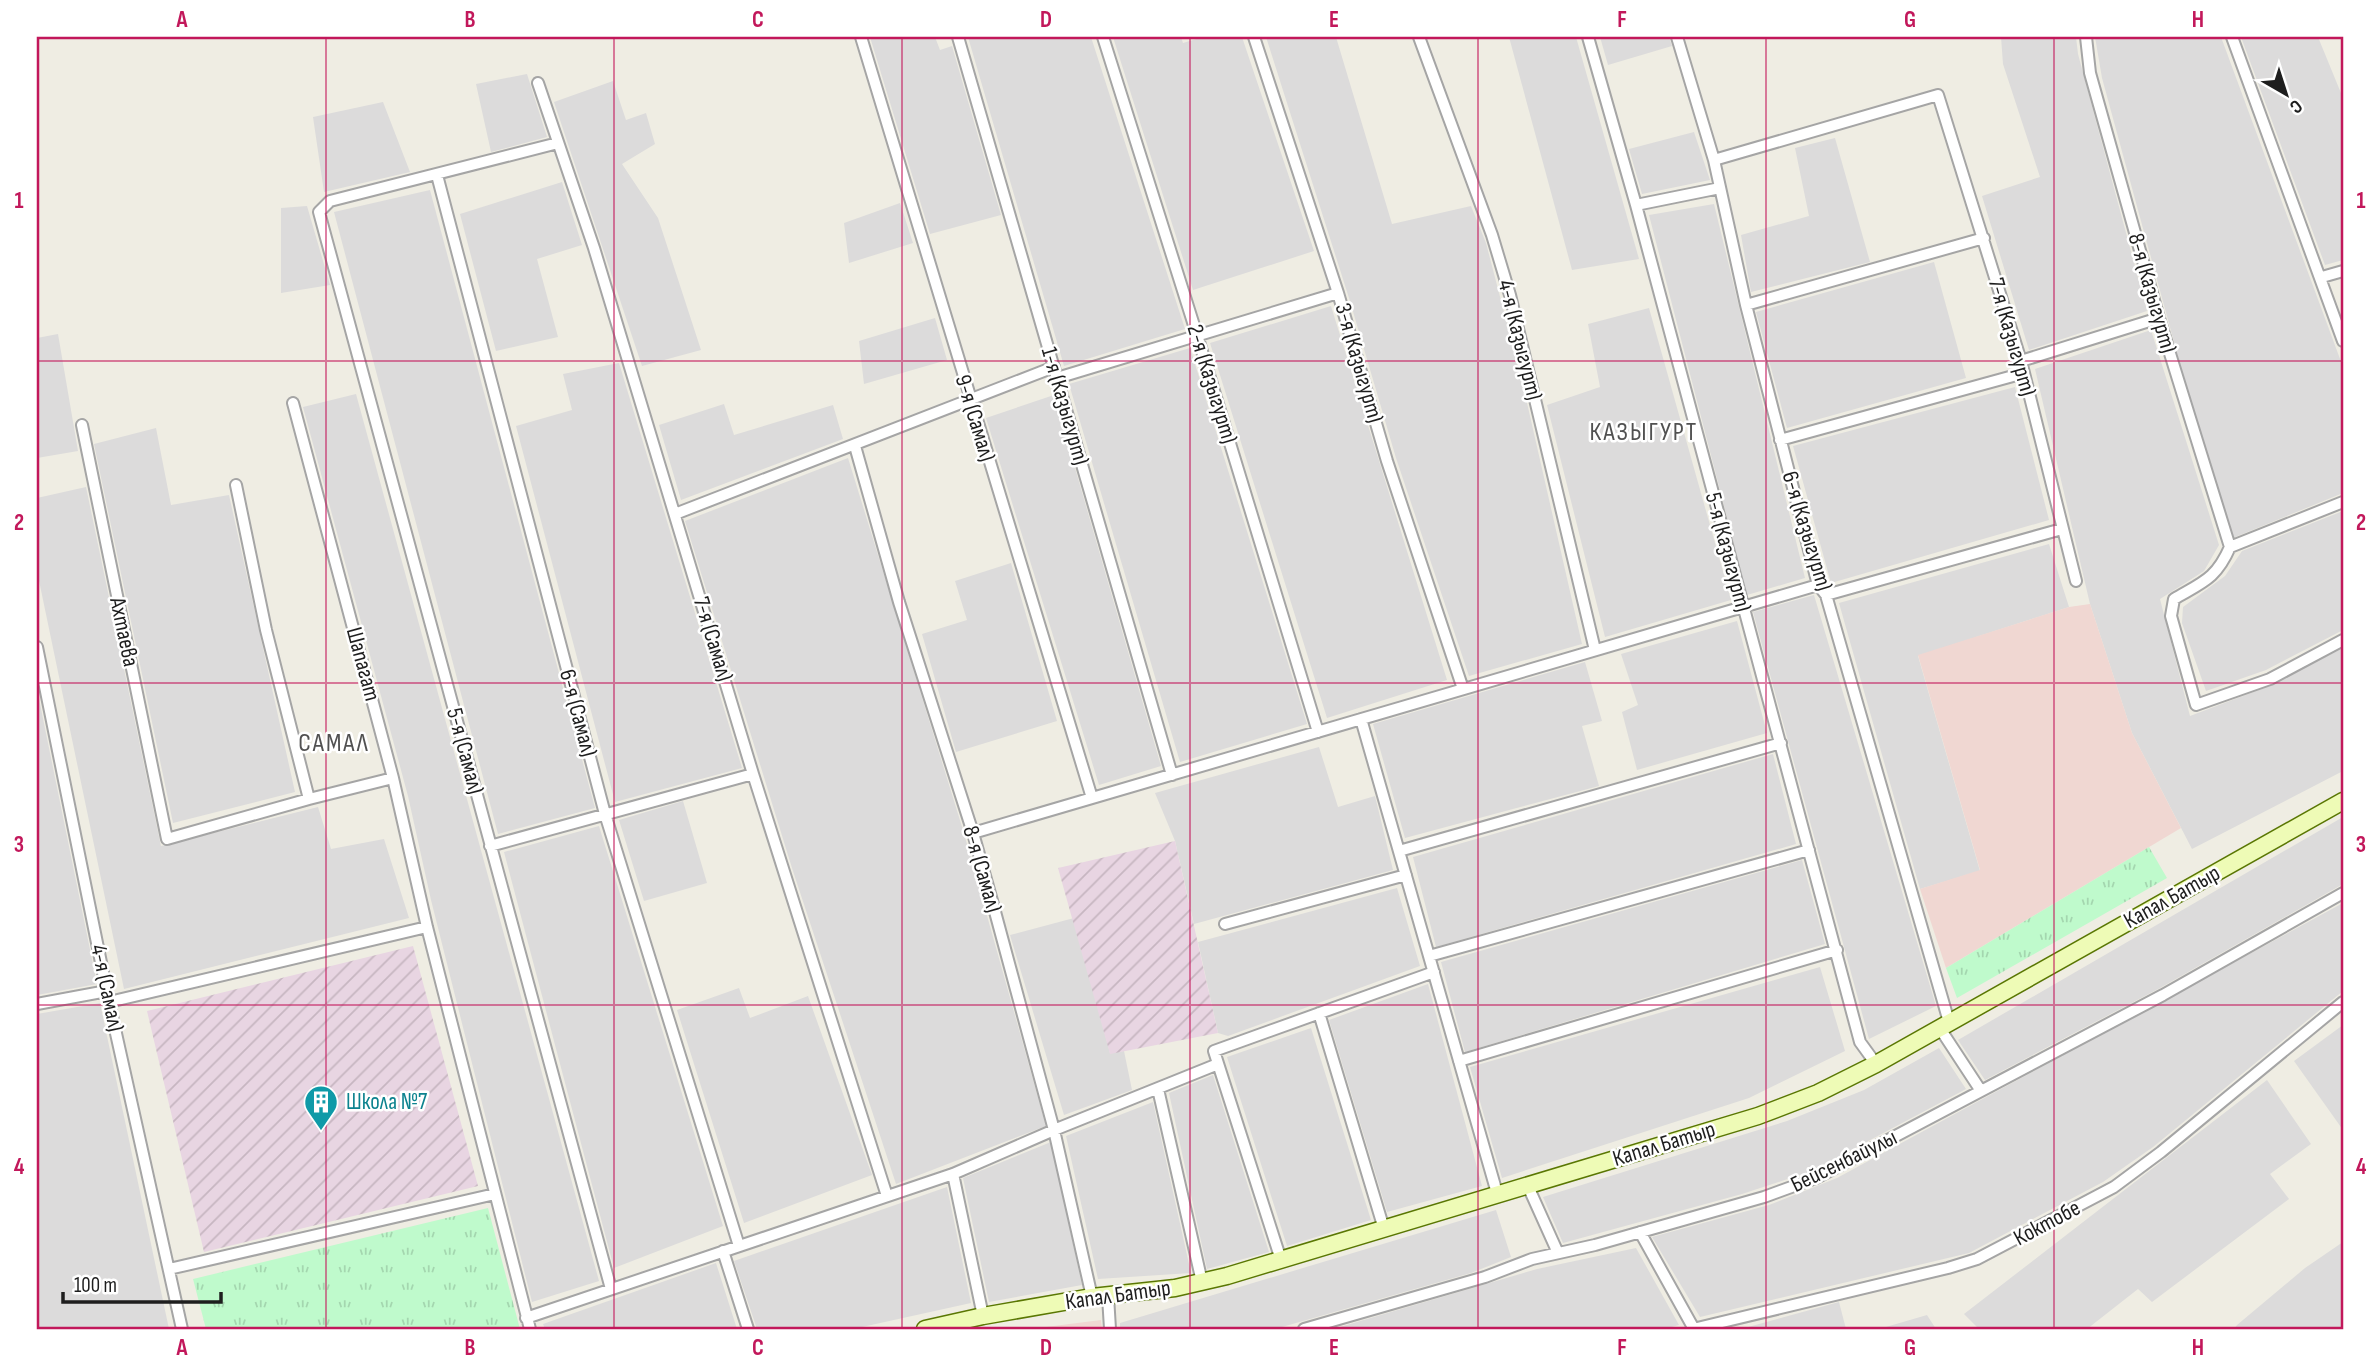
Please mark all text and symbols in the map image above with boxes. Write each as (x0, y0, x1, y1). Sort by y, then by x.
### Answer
text: A (176, 6, 189, 34)
text: B (465, 6, 476, 34)
text: C (752, 6, 764, 34)
text: D (1040, 6, 1052, 34)
text: E (1329, 6, 1339, 34)
text: F (1617, 6, 1627, 34)
text: G (1904, 6, 1916, 34)
text: H (2192, 6, 2204, 34)
north arrow (2250, 60, 2320, 130)
text: С (2285, 94, 2307, 118)
text: 1 (14, 187, 24, 215)
text: 1 (2356, 187, 2366, 215)
street label: 8-я (Казыгурт) (2122, 230, 2182, 356)
street label: 7-я (Казыгурт) (1982, 275, 2042, 399)
street label: 4-я (Казыгурт) (1492, 277, 1548, 403)
street label: 3-я (Казыгурт) (1329, 300, 1389, 426)
street label: 2-я (Казыгурт) (1181, 321, 1243, 447)
street label: 1-я (Казыгурт) (1035, 344, 1095, 468)
street label: 9-я (Самал) (949, 371, 1001, 465)
district label: КАЗЫГУРТ (1590, 417, 1698, 448)
street label: 6-я (Казыгурт) (1776, 468, 1838, 594)
street label: 5-я (Казыгурт) (1699, 489, 1757, 615)
text: 2 (14, 509, 24, 537)
text: 2 (2356, 509, 2366, 537)
street label: 7-я (Самал) (687, 593, 739, 685)
street label: Ахтаева (103, 594, 145, 669)
street label: Шапагат (340, 624, 386, 704)
street label: 6-я (Самал) (553, 666, 603, 760)
street label: 5-я (Самал) (440, 705, 490, 797)
district label: САМАЛ (298, 728, 370, 759)
street label: 8-я (Самал) (956, 822, 1008, 916)
text: 3 (14, 831, 24, 859)
text: 3 (2356, 831, 2366, 859)
street label: Капал Батыр (2119, 859, 2225, 935)
street label: 4-я (Самал) (84, 942, 130, 1034)
building icon: Школа №7 (302, 1083, 340, 1132)
place label: Школа №7 (346, 1088, 427, 1116)
street label: Капал Батыр (1609, 1115, 1719, 1173)
street label: Бейсенбайулы (1786, 1123, 1902, 1199)
text: 4 (14, 1153, 25, 1181)
text: 4 (2356, 1153, 2367, 1181)
street label: Коктобе (2009, 1194, 2085, 1252)
scale bar (63, 1261, 220, 1305)
text: 100 m (74, 1273, 117, 1298)
street label: Капал Батыр (1064, 1274, 1172, 1316)
text: A (176, 1334, 189, 1362)
text: B (465, 1334, 476, 1362)
text: C (752, 1334, 764, 1362)
text: D (1040, 1334, 1052, 1362)
text: E (1329, 1334, 1339, 1362)
text: F (1617, 1334, 1627, 1362)
text: G (1904, 1334, 1916, 1362)
text: H (2192, 1334, 2204, 1362)

